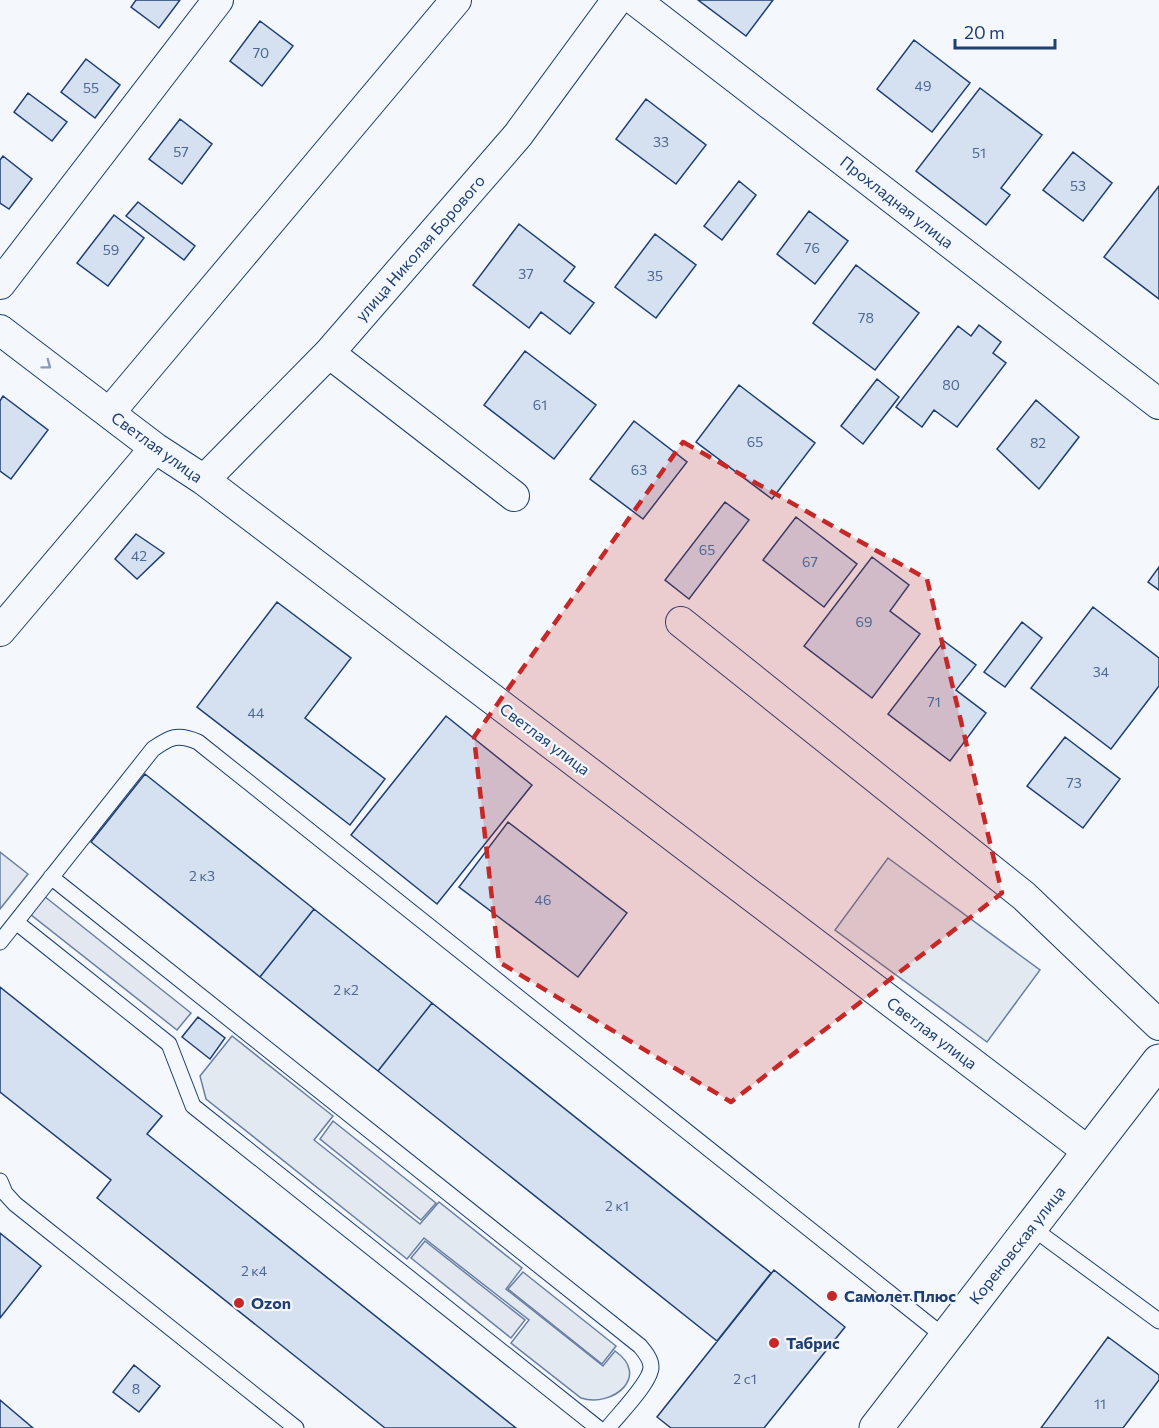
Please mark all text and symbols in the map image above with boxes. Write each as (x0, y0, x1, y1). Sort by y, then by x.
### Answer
scale bar (955, 12, 1056, 50)
text: 20 m (964, 21, 1005, 43)
house number: 70 (253, 44, 269, 61)
house number: 49 (915, 77, 931, 94)
house number: 55 (83, 79, 99, 96)
house number: 33 (653, 133, 669, 150)
house number: 57 (173, 143, 189, 160)
house number: 51 (972, 144, 986, 161)
street label: Прохладная улица (837, 151, 958, 252)
street label: улица Николая Борового (351, 171, 488, 325)
house number: 53 (1070, 177, 1086, 194)
house number: 76 (804, 239, 820, 256)
house number: 59 (103, 241, 119, 258)
house number: 37 (518, 265, 534, 282)
house number: 35 (647, 267, 663, 284)
house number: 78 (858, 309, 874, 326)
one-way arrow (40, 358, 51, 369)
house number: 80 (942, 376, 960, 393)
house number: 61 (533, 396, 547, 413)
street label: Светлая улица (108, 407, 207, 486)
house number: 65 (747, 433, 763, 450)
house number: 82 (1030, 434, 1046, 451)
house number: 63 (631, 461, 647, 478)
house number: 65 (699, 541, 715, 558)
house number: 42 (131, 547, 147, 564)
house number: 67 (802, 553, 818, 570)
house number: 69 (856, 613, 872, 630)
house number: 34 (1093, 663, 1110, 680)
house number: 71 (927, 693, 941, 710)
street label: Светлая улица (497, 699, 594, 779)
house number: 44 (248, 704, 265, 721)
house number: 73 (1066, 774, 1082, 791)
house number: 2 к3 (189, 867, 215, 884)
house number: 46 (535, 891, 551, 908)
house number: 2 к2 (333, 981, 359, 998)
street label: Светлая улица (884, 993, 981, 1073)
street label: Кореновская улица (965, 1182, 1069, 1308)
house number: 2 к1 (605, 1197, 629, 1214)
house number: 2 к4 (241, 1262, 268, 1279)
place label: Самолет Плюс (844, 1286, 956, 1305)
marker: Самолет Плюс (825, 1289, 839, 1303)
place label: Ozon (251, 1293, 291, 1312)
marker: Ozon (232, 1296, 246, 1310)
place label: Табрис (786, 1333, 840, 1352)
marker: Табрис (767, 1336, 781, 1350)
house number: 2 с1 (733, 1370, 757, 1387)
house number: 8 (132, 1380, 140, 1397)
house number: 11 (1094, 1395, 1106, 1412)

